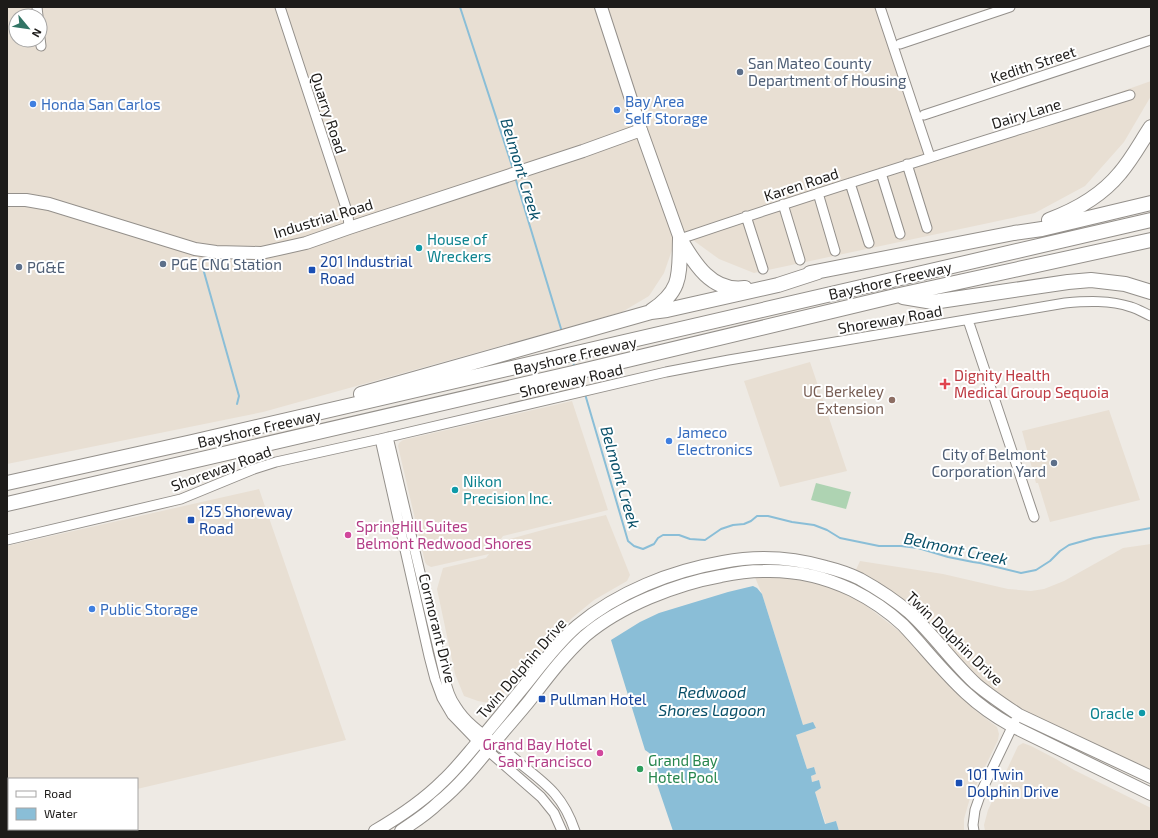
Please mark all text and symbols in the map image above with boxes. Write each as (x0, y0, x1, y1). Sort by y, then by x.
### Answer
north arrow (8, 8, 48, 48)
text: N (30, 26, 45, 40)
street label: Kedith Street (988, 42, 1078, 86)
place label: San Mateo County Department of Housing (748, 54, 907, 89)
marker: San Mateo County Department of Housing (735, 67, 745, 77)
street label: Quarry Road (306, 70, 351, 156)
place label: Bay Area Self Storage (625, 92, 708, 127)
street label: Dairy Lane (989, 94, 1063, 132)
place label: Honda San Carlos (41, 95, 161, 113)
marker: Honda San Carlos (28, 99, 38, 109)
marker: Bay Area Self Storage (612, 105, 622, 115)
water label: Belmont Creek (497, 116, 547, 222)
street label: Karen Road (761, 163, 841, 205)
street label: Industrial Road (271, 194, 375, 242)
place label: House of Wreckers (427, 230, 491, 265)
marker: House of Wreckers (414, 243, 424, 253)
place label: 201 Industrial Road (320, 252, 413, 287)
place label: PGE CNG Station (171, 255, 282, 273)
street label: Bayshore Freeway (827, 257, 953, 303)
place label: PG&E (27, 258, 65, 276)
marker: PGE CNG Station (158, 259, 168, 269)
marker: PG&E (14, 262, 24, 272)
marker: 201 Industrial Road (307, 265, 317, 275)
street label: Shoreway Road (836, 301, 944, 337)
street label: Bayshore Freeway (512, 332, 638, 378)
street label: Shoreway Road (518, 359, 624, 401)
place label: Dignity Health Medical Group Sequoia (954, 366, 1109, 401)
marker: Dignity Health Medical Group Sequoia (939, 378, 951, 390)
place label: UC Berkeley Extension (803, 382, 884, 417)
marker: UC Berkeley Extension (887, 395, 897, 405)
street label: Bayshore Freeway (196, 405, 322, 451)
place label: Jameco Electronics (677, 423, 753, 458)
water label: Belmont Creek (597, 424, 645, 530)
marker: Jameco Electronics (664, 436, 674, 446)
street label: Shoreway Road (168, 441, 274, 495)
place label: City of Belmont Corporation Yard (931, 445, 1046, 480)
marker: City of Belmont Corporation Yard (1049, 458, 1059, 468)
place label: Nikon Precision Inc. (463, 472, 552, 507)
marker: Nikon Precision Inc. (450, 485, 460, 495)
place label: 125 Shoreway Road (199, 502, 293, 537)
marker: 125 Shoreway Road (186, 515, 196, 525)
place label: SpringHill Suites Belmont Redwood Shores (356, 517, 532, 552)
water label: Belmont Creek (902, 528, 1010, 568)
marker: SpringHill Suites Belmont Redwood Shores (343, 530, 353, 540)
street label: Cormorant Drive (416, 571, 460, 685)
street label: Twin Dolphin Drive (903, 587, 1007, 689)
place label: Public Storage (100, 600, 198, 618)
marker: Public Storage (87, 604, 97, 614)
street label: Twin Dolphin Drive (472, 614, 570, 722)
water label: Redwood Shores Lagoon (658, 682, 766, 719)
place label: Pullman Hotel (550, 690, 647, 708)
marker: Pullman Hotel (537, 694, 547, 704)
place label: Oracle (1090, 704, 1134, 722)
marker: Oracle (1137, 708, 1147, 718)
place label: Grand Bay Hotel San Francisco (482, 735, 593, 770)
marker: Grand Bay Hotel San Francisco (595, 748, 605, 758)
place label: Grand Bay Hotel Pool (648, 751, 719, 786)
marker: Grand Bay Hotel Pool (635, 764, 645, 774)
place label: 101 Twin Dolphin Drive (967, 765, 1059, 800)
legend (8, 778, 138, 830)
marker: 101 Twin Dolphin Drive (954, 778, 964, 788)
text: Road (44, 786, 72, 800)
text: Water (44, 806, 78, 820)

